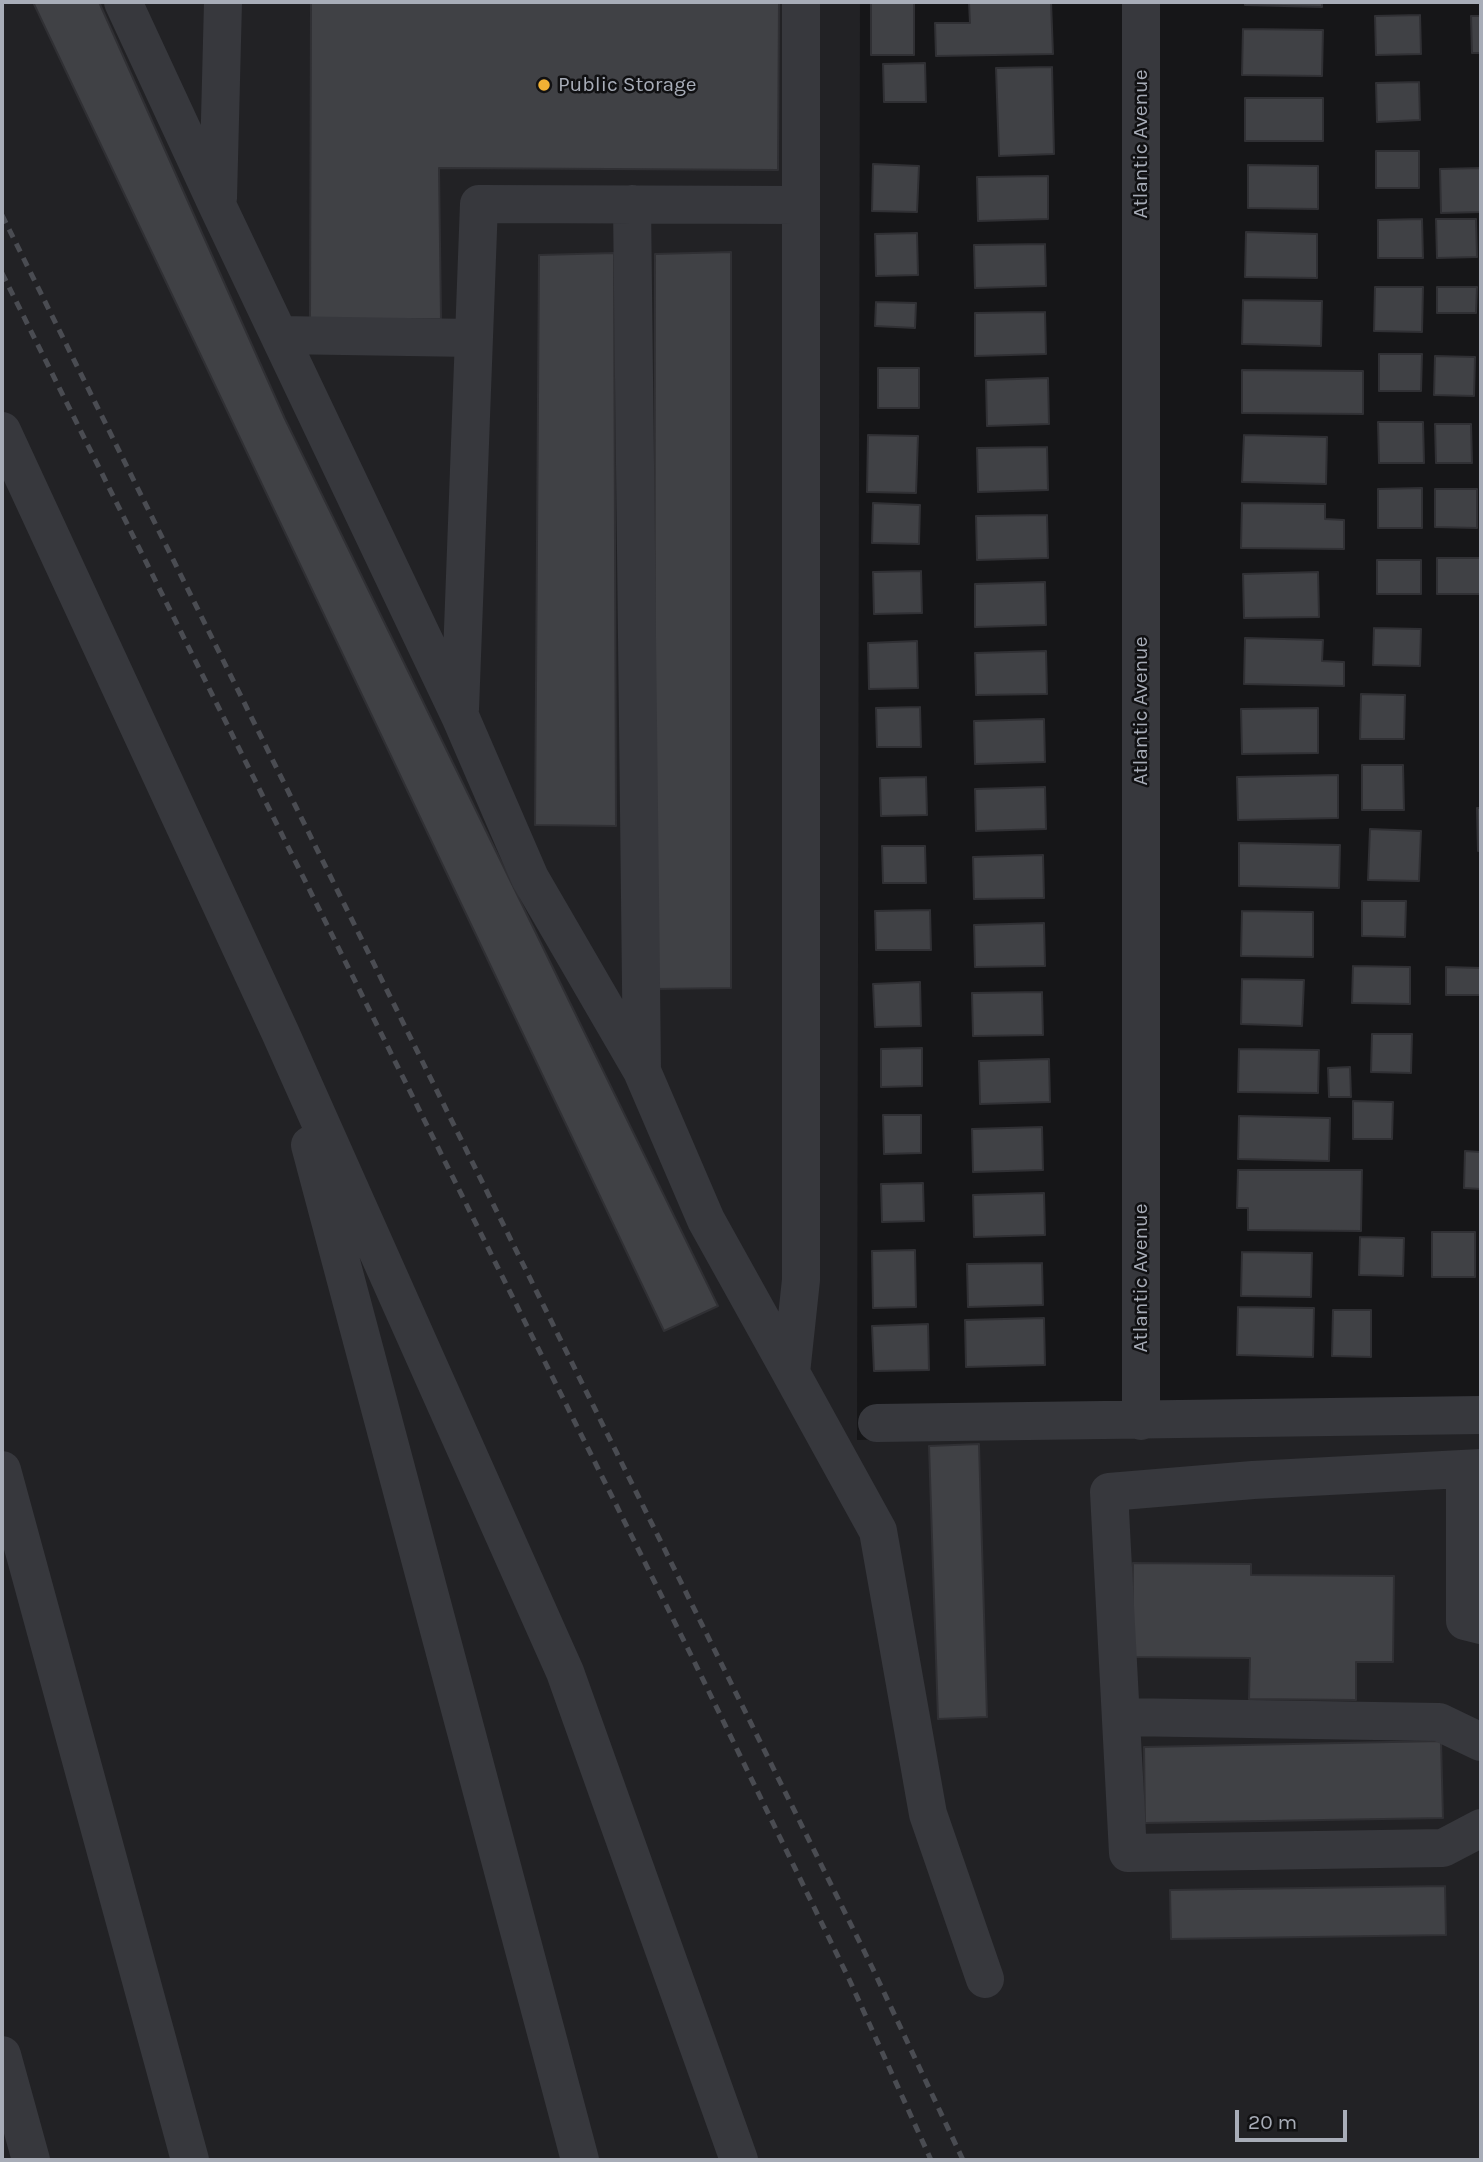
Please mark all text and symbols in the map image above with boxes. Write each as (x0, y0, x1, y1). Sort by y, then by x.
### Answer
street label: Atlantic Avenue (1128, 69, 1154, 219)
place label: Public Storage (558, 72, 697, 98)
marker: Public Storage (536, 77, 552, 93)
street label: Atlantic Avenue (1128, 636, 1154, 786)
street label: Atlantic Avenue (1128, 1203, 1154, 1353)
scale bar (1238, 2096, 1350, 2140)
text: 20 m (1248, 2110, 1297, 2134)

